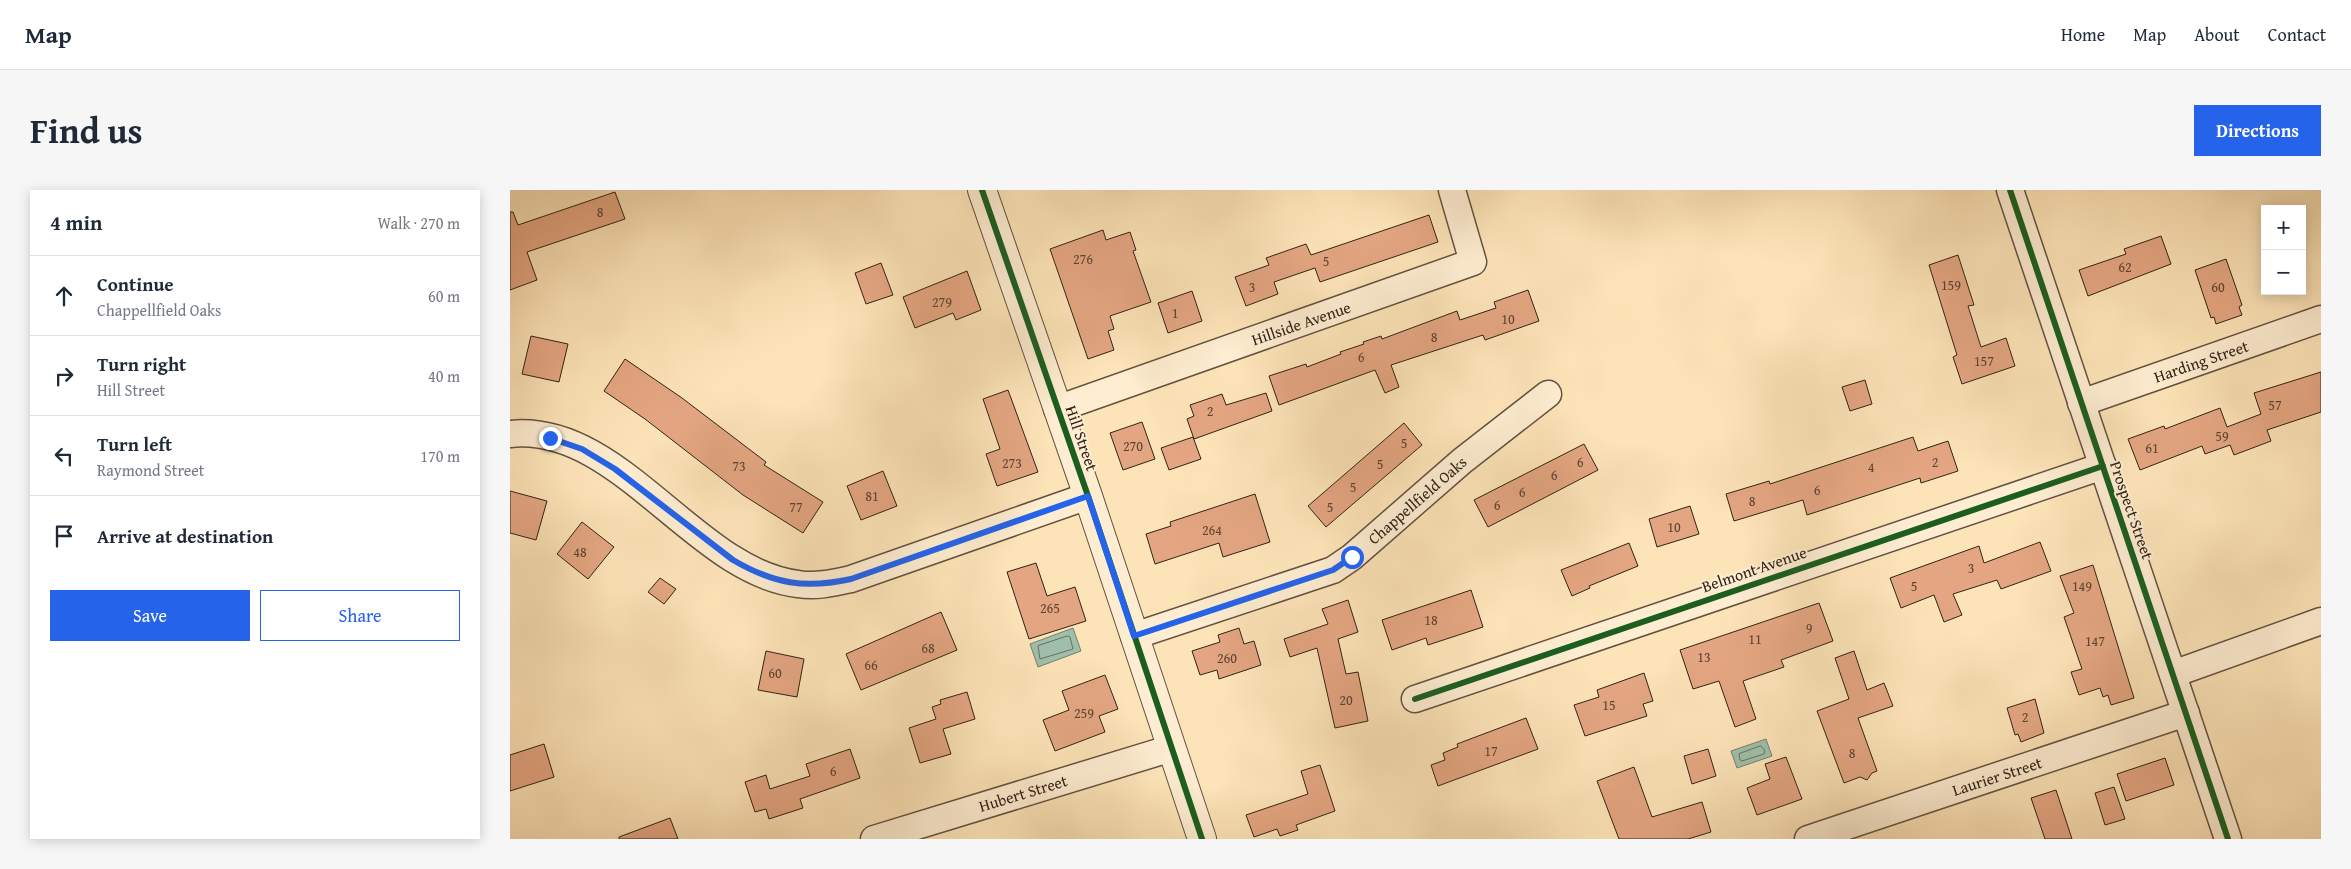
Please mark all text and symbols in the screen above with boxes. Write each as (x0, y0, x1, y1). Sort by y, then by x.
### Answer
text: Map (25, 17, 72, 52)
text: Home (2061, 21, 2105, 48)
text: Map (2133, 21, 2166, 48)
text: About (2194, 21, 2240, 48)
text: Contact (2268, 21, 2326, 48)
text: Find us (30, 105, 143, 156)
button: Directions (2194, 105, 2321, 156)
house number: 8 (597, 202, 604, 222)
map controls (2261, 205, 2306, 295)
button: + (2261, 205, 2306, 250)
text: 4 min (50, 207, 102, 238)
text: Walk · 270 m (377, 211, 460, 235)
house number: 276 (1073, 249, 1093, 269)
button: − (2261, 250, 2306, 295)
house number: 5 (1323, 251, 1329, 271)
house number: 62 (2118, 257, 2132, 277)
text: Continue (97, 270, 174, 298)
house number: 159 (1941, 275, 1961, 295)
house number: 3 (1249, 277, 1255, 297)
house number: 60 (2211, 277, 2225, 297)
icon: ahead (50, 282, 78, 310)
text: 60 m (428, 284, 460, 308)
house number: 279 (932, 292, 952, 312)
street label: Hillside Avenue (1248, 295, 1354, 351)
text: Chappellfield Oaks (97, 298, 221, 322)
house number: 1 (1172, 303, 1178, 323)
house number: 10 (1501, 309, 1515, 329)
house number: 8 (1431, 327, 1438, 347)
street label: Harding Street (2150, 333, 2252, 388)
house number: 6 (1358, 347, 1365, 367)
text: Turn right (97, 350, 186, 378)
house number: 157 (1974, 351, 1994, 371)
icon: right (50, 362, 78, 390)
text: 40 m (428, 364, 460, 388)
text: Hill Street (97, 378, 165, 402)
house number: 57 (2268, 395, 2282, 415)
house number: 2 (1207, 401, 1213, 421)
street label: Hill Street (1060, 402, 1105, 474)
house number: 59 (2215, 426, 2229, 446)
route end (539, 427, 562, 450)
text: Turn left (97, 430, 172, 458)
house number: 5 (1401, 433, 1407, 453)
house number: 270 (1123, 436, 1143, 456)
house number: 61 (2145, 438, 2159, 458)
icon: left (50, 442, 78, 470)
text: 170 m (420, 444, 460, 468)
street label: Chappellfield Oaks (1362, 450, 1472, 550)
house number: 6 (1577, 452, 1584, 472)
house number: 2 (1932, 452, 1938, 472)
house number: 273 (1002, 453, 1022, 473)
house number: 5 (1377, 454, 1383, 474)
house number: 73 (732, 456, 746, 476)
house number: 4 (1868, 457, 1875, 477)
text: Raymond Street (97, 458, 205, 482)
street label: Prospect Street (2104, 458, 2160, 563)
house number: 6 (1551, 465, 1558, 485)
house number: 5 (1350, 477, 1356, 497)
house number: 6 (1814, 480, 1821, 500)
house number: 6 (1519, 482, 1526, 502)
house number: 81 (865, 486, 879, 506)
house number: 8 (1749, 491, 1756, 511)
house number: 6 (1494, 495, 1501, 515)
house number: 77 (789, 497, 803, 517)
house number: 5 (1327, 497, 1333, 517)
house number: 10 (1667, 517, 1681, 537)
house number: 264 (1202, 520, 1222, 540)
icon: arrive (50, 522, 78, 550)
text: Arrive at destination (97, 522, 273, 550)
street label: Belmont Avenue (1698, 540, 1810, 598)
house number: 48 (573, 542, 587, 562)
route start (1341, 546, 1364, 569)
house number: 3 (1968, 558, 1974, 578)
house number: 5 (1911, 576, 1917, 596)
house number: 149 (2072, 576, 2092, 596)
button: Save (50, 590, 250, 641)
button: Share (260, 590, 460, 641)
house number: 265 (1040, 598, 1060, 618)
house number: 18 (1424, 610, 1438, 630)
house number: 9 (1806, 618, 1813, 638)
house number: 11 (1748, 629, 1762, 649)
house number: 147 (2085, 631, 2105, 651)
house number: 68 (921, 638, 935, 658)
house number: 13 (1697, 647, 1711, 667)
house number: 260 (1217, 648, 1237, 668)
house number: 66 (864, 655, 878, 675)
house number: 60 (768, 663, 782, 683)
house number: 20 (1339, 690, 1353, 710)
house number: 15 (1602, 695, 1616, 715)
house number: 259 (1074, 703, 1094, 723)
house number: 2 (2022, 707, 2028, 727)
house number: 17 (1484, 741, 1498, 761)
house number: 8 (1849, 743, 1856, 763)
street label: Laurier Street (1949, 750, 2045, 802)
house number: 6 (830, 761, 837, 781)
street label: Hubert Street (976, 768, 1070, 818)

